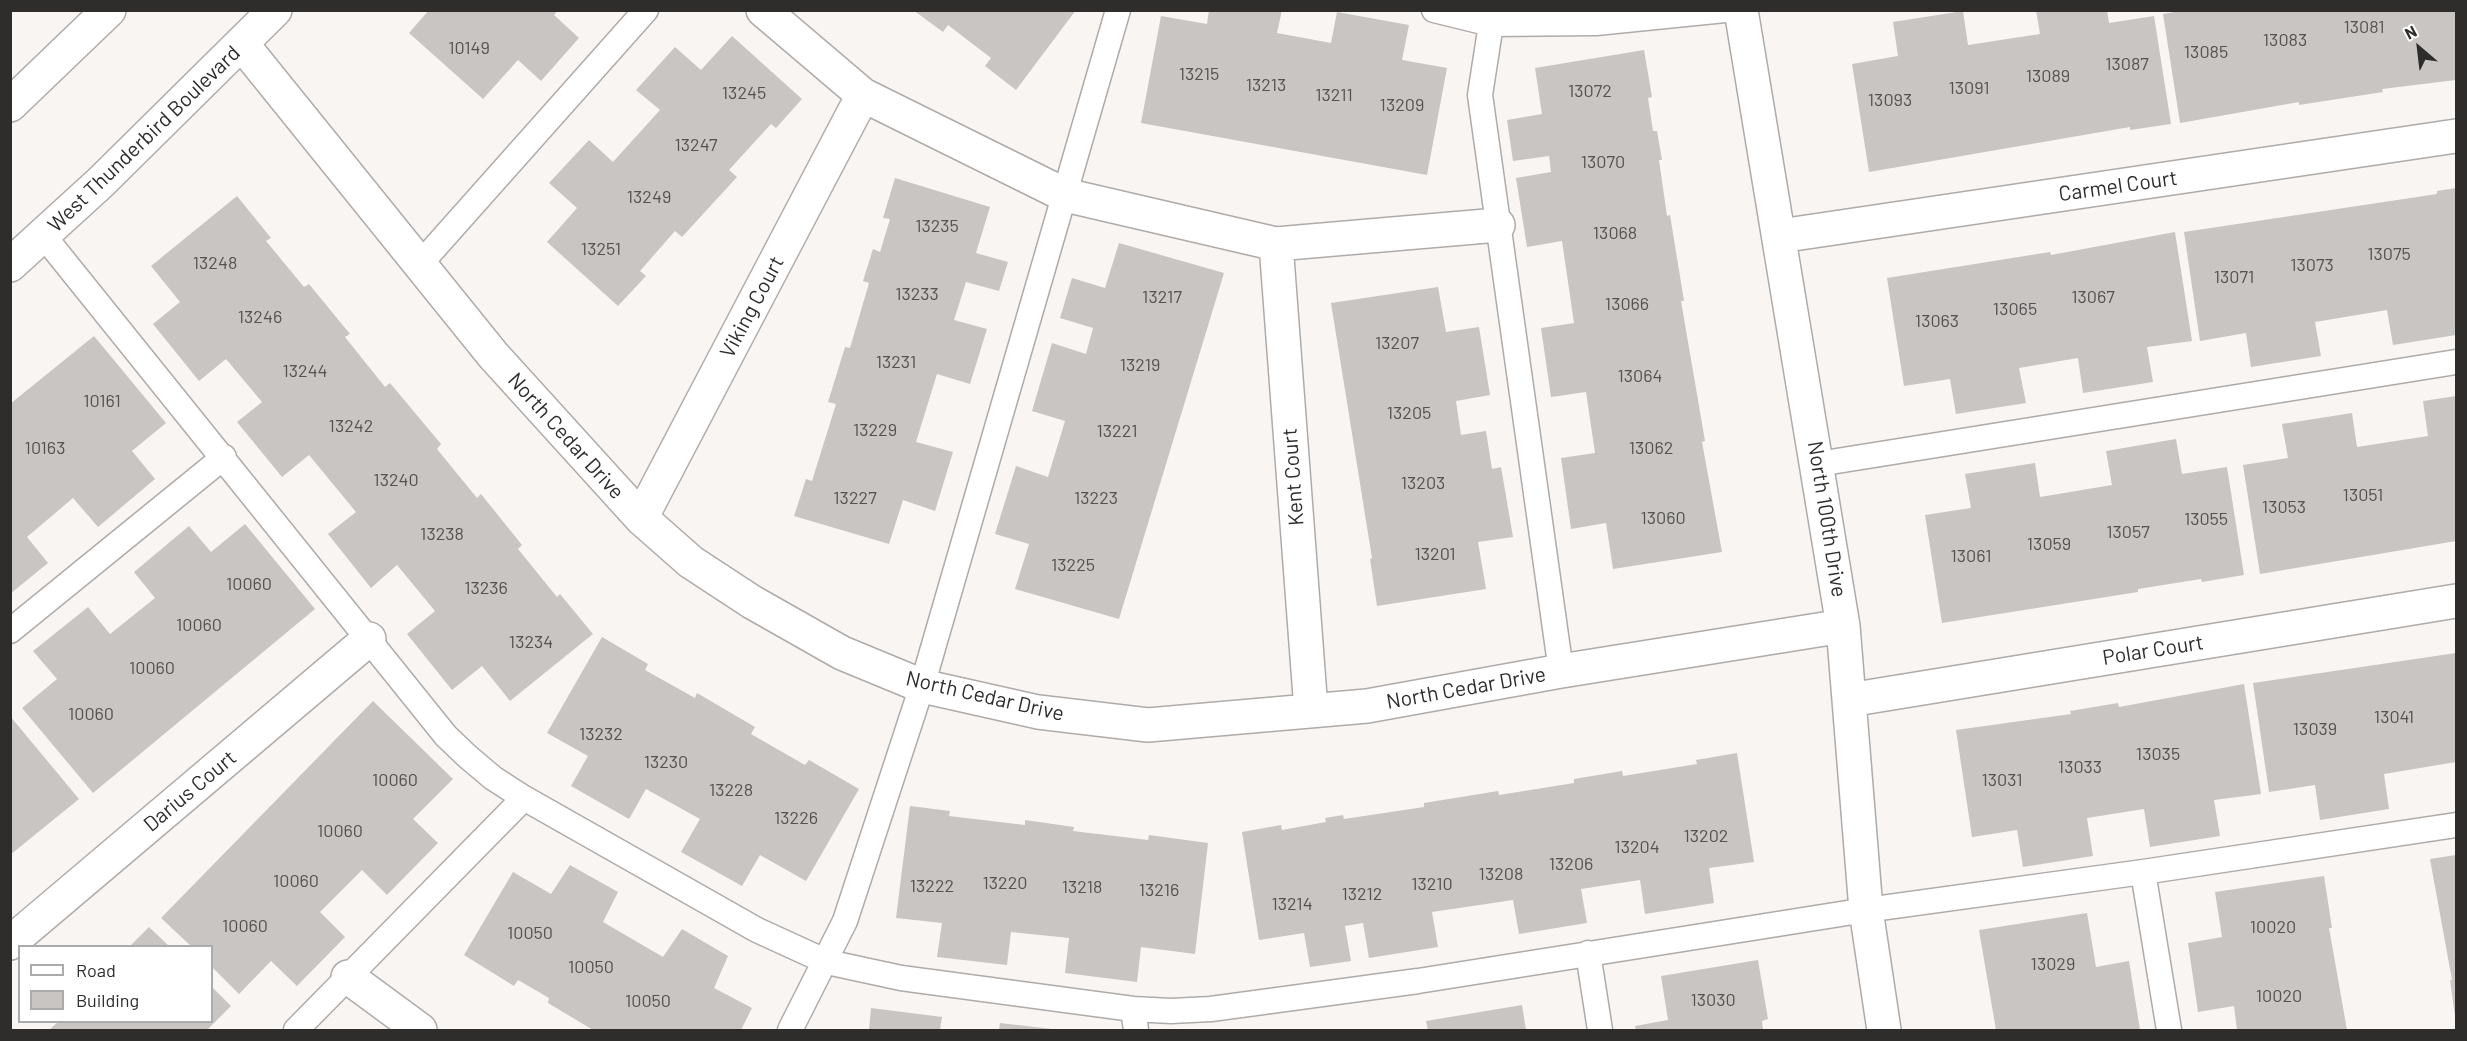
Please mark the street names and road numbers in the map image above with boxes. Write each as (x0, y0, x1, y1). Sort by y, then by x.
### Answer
street label: West Thunderbird Boulevard (43, 41, 245, 237)
street label: Carmel Court (2057, 165, 2179, 207)
street label: Viking Court (715, 252, 789, 362)
street label: North Cedar Drive (503, 368, 629, 504)
street label: Kent Court (1277, 427, 1309, 527)
street label: North 100th Drive (1802, 439, 1852, 599)
street label: Polar Court (2101, 630, 2205, 670)
street label: North Cedar Drive (1384, 662, 1548, 714)
street label: North Cedar Drive (903, 666, 1067, 726)
street label: Darius Court (139, 745, 241, 837)

